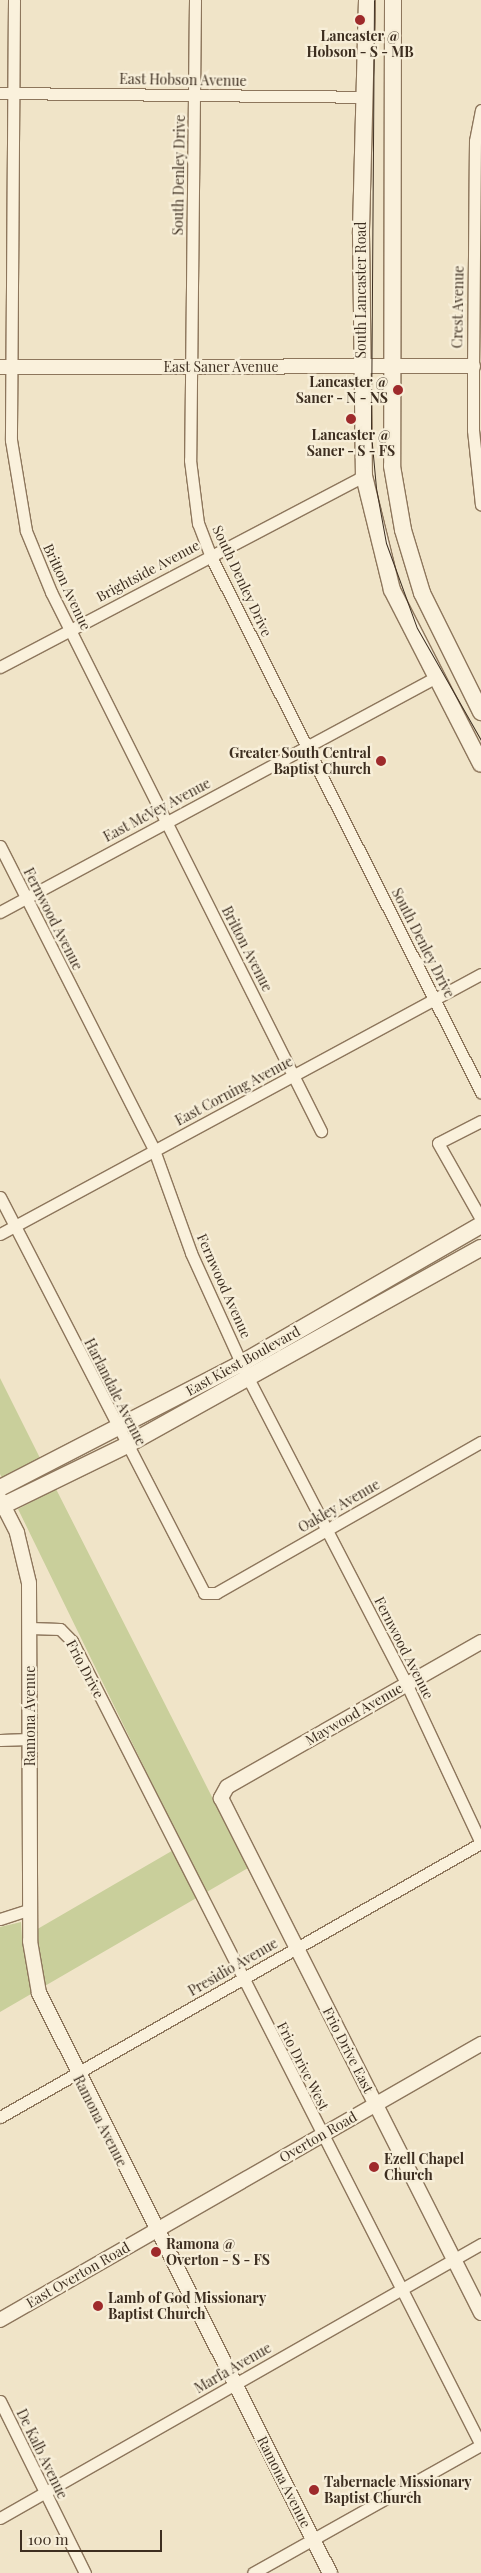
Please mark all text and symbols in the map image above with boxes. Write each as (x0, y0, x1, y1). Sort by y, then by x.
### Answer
marker: Lancaster @ Hobson - S - MB (354, 14, 366, 26)
place label: Lancaster @ Hobson - S - MB (306, 28, 414, 60)
street label: East Hobson Avenue (119, 70, 247, 90)
street label: South Denley Drive (170, 114, 188, 236)
street label: South Lancaster Road (353, 221, 369, 359)
street label: Crest Avenue (449, 265, 467, 349)
street label: East Saner Avenue (163, 359, 279, 375)
place label: Lancaster @ Saner - N - NS (296, 374, 388, 407)
marker: Lancaster @ Saner - N - NS (392, 384, 404, 396)
marker: Lancaster @ Saner - S - FS (345, 413, 357, 425)
place label: Lancaster @ Saner - S - FS (307, 427, 395, 460)
street label: South Denley Drive (209, 523, 275, 639)
street label: Brightside Avenue (93, 537, 203, 605)
street label: Britton Avenue (40, 541, 94, 633)
place label: Greater South Central Baptist Church (229, 745, 371, 778)
marker: Greater South Central Baptist Church (375, 755, 387, 767)
street label: East McVey Avenue (100, 774, 214, 846)
street label: Fernwood Avenue (20, 865, 86, 973)
street label: South Denley Drive (388, 885, 458, 1001)
street label: Britton Avenue (218, 903, 276, 995)
street label: East Corning Avenue (172, 1053, 296, 1129)
street label: Fernwood Avenue (193, 1231, 255, 1341)
street label: East Kiest Boulevard (183, 1323, 303, 1399)
street label: Harlandale Avenue (81, 1335, 149, 1449)
street label: Oakley Avenue (295, 1476, 383, 1536)
street label: Fernwood Avenue (371, 1594, 437, 1702)
street label: Frio Drive (63, 1637, 107, 1701)
street label: Ramona Avenue (22, 1665, 38, 1767)
street label: Maywood Avenue (302, 1679, 406, 1749)
street label: Presidio Avenue (185, 1934, 281, 2000)
street label: Frio Drive East (319, 2004, 377, 2096)
street label: Frio Drive West (273, 2019, 333, 2113)
street label: Ramona Avenue (70, 2072, 130, 2170)
street label: Overton Road (276, 2108, 360, 2166)
place label: Ezell Chapel Church (384, 2151, 464, 2184)
marker: Ezell Chapel Church (368, 2161, 380, 2173)
place label: Ramona @ Overton - S - FS (166, 2236, 270, 2268)
street label: East Overton Road (23, 2238, 133, 2312)
marker: Ramona @ Overton - S - FS (150, 2246, 162, 2258)
place label: Lamb of God Missionary Baptist Church (108, 2290, 266, 2322)
marker: Lamb of God Missionary Baptist Church (92, 2300, 104, 2312)
street label: Marfa Avenue (191, 2339, 275, 2397)
street label: De Kalb Avenue (13, 2406, 71, 2502)
street label: Ramona Avenue (254, 2433, 314, 2531)
place label: Tabernacle Missionary Baptist Church (324, 2474, 472, 2506)
marker: Tabernacle Missionary Baptist Church (308, 2484, 320, 2496)
scale bar (22, 2520, 165, 2552)
text: 100 m (28, 2529, 69, 2549)

